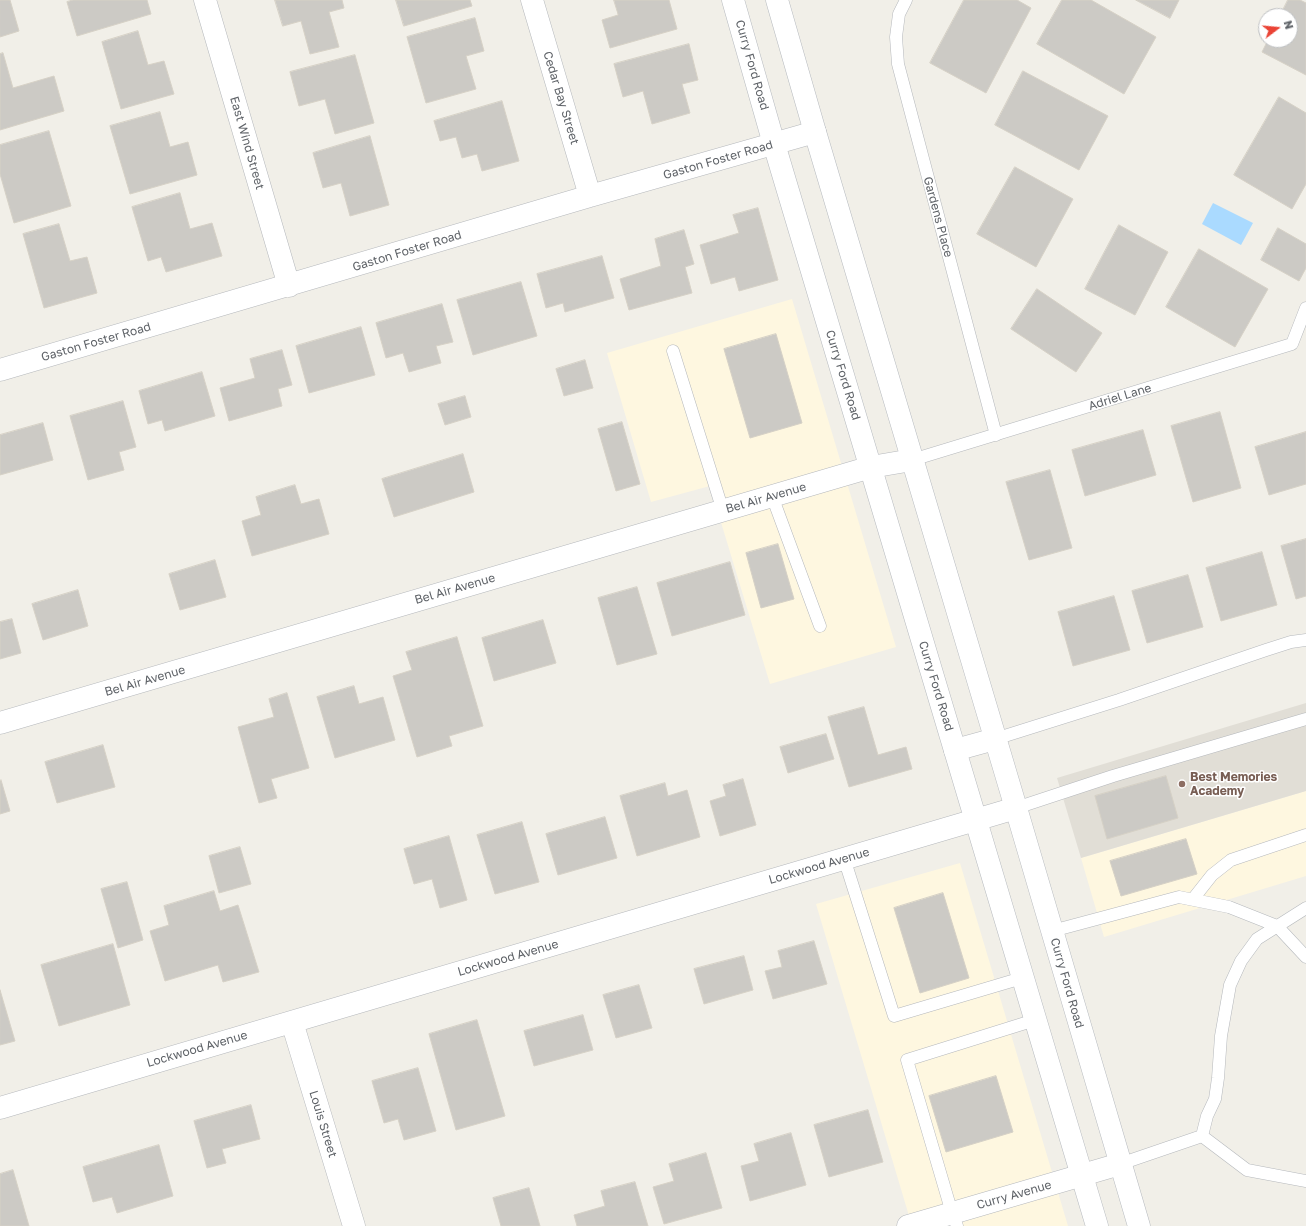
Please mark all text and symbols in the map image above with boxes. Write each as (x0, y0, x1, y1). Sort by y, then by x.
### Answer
north arrow (1258, 8, 1298, 48)
street label: Curry Ford Road (732, 18, 772, 112)
text: N (1282, 19, 1296, 31)
street label: Cedar Bay Street (540, 50, 582, 146)
street label: East Wind Street (227, 95, 267, 191)
street label: Gaston Foster Road (662, 137, 774, 183)
street label: Gardens Place (920, 175, 956, 259)
street label: Gaston Foster Road (351, 228, 463, 274)
street label: Gaston Foster Road (40, 319, 152, 365)
street label: Curry Ford Road (822, 328, 864, 422)
street label: Adriel Lane (1087, 381, 1153, 413)
street label: Bel Air Avenue (724, 480, 808, 516)
street label: Bel Air Avenue (413, 571, 497, 607)
street label: Curry Ford Road (915, 639, 957, 733)
street label: Bel Air Avenue (103, 663, 187, 699)
place label: Best Memories Academy (1190, 770, 1277, 798)
marker: Best Memories Academy (1177, 779, 1187, 789)
street label: Lockwood Avenue (767, 845, 871, 887)
street label: Curry Ford Road (1047, 936, 1087, 1030)
street label: Lockwood Avenue (456, 937, 560, 979)
street label: Lockwood Avenue (145, 1028, 249, 1070)
street label: Louis Street (306, 1089, 340, 1159)
street label: Curry Avenue (975, 1177, 1053, 1213)

